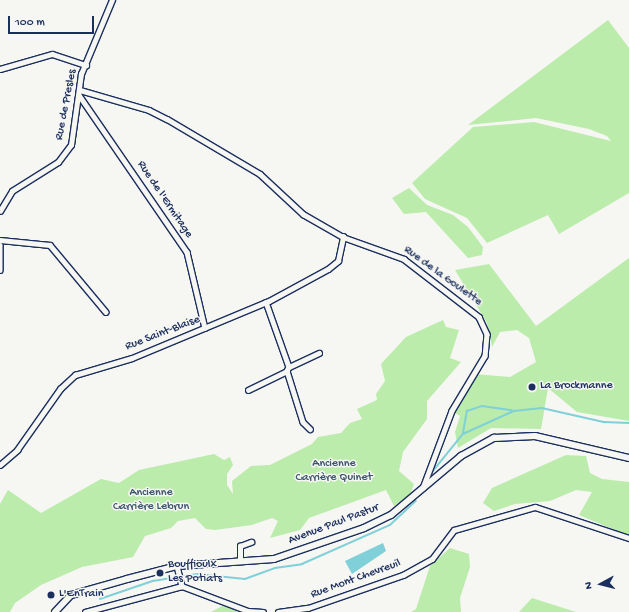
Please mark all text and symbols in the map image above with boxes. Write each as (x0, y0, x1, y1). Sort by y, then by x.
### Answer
scale bar (10, 8, 96, 34)
text: 100 m (15, 16, 45, 30)
street label: Rue de Presles (53, 68, 81, 142)
street label: Rue de l'Ermitage (133, 159, 195, 241)
street label: Rue de la Goulette (400, 244, 484, 310)
street label: Rue Saint-Blaise (124, 313, 202, 355)
place label: La Brockmanne (540, 380, 613, 394)
marker: La Brockmanne (527, 382, 537, 392)
park label: Ancienne Carrière Quinet (296, 458, 372, 486)
park label: Ancienne Carrière Lebrun (113, 487, 189, 515)
street label: Avenue Paul Pastur (287, 501, 381, 549)
street label: Rue Mont Chevreuil (309, 557, 403, 603)
place label: Bouffioulx Les Potiats (168, 559, 222, 587)
north arrow (581, 564, 621, 604)
marker: Bouffioulx Les Potiats (155, 568, 165, 578)
text: N (583, 581, 595, 590)
place label: L'EnTrain (59, 588, 103, 602)
marker: L'EnTrain (46, 590, 56, 600)

